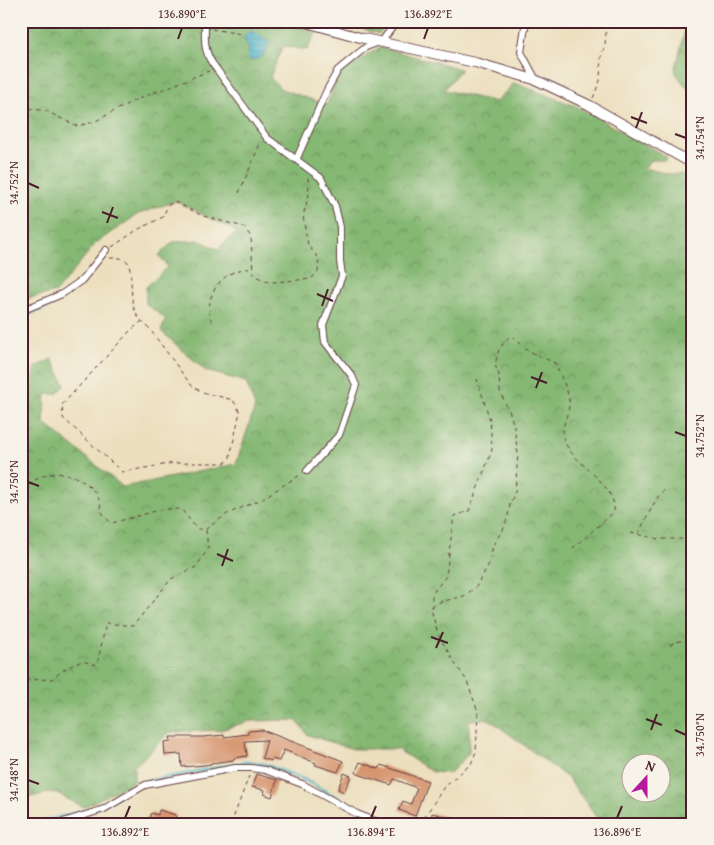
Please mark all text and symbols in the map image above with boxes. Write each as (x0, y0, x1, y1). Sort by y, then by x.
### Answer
text: 136.890°E (158, 5, 206, 22)
text: 136.892°E (404, 5, 452, 22)
text: 34.754°N (691, 116, 708, 160)
text: 34.752°N (5, 161, 22, 205)
text: 34.752°N (691, 414, 708, 458)
text: 34.750°N (5, 460, 22, 504)
text: 34.750°N (691, 713, 708, 757)
north arrow (622, 752, 672, 802)
text: N (643, 755, 659, 777)
text: 34.748°N (5, 758, 22, 802)
text: 136.892°E (101, 823, 149, 840)
text: 136.894°E (347, 823, 395, 840)
text: 136.896°E (593, 823, 641, 840)

